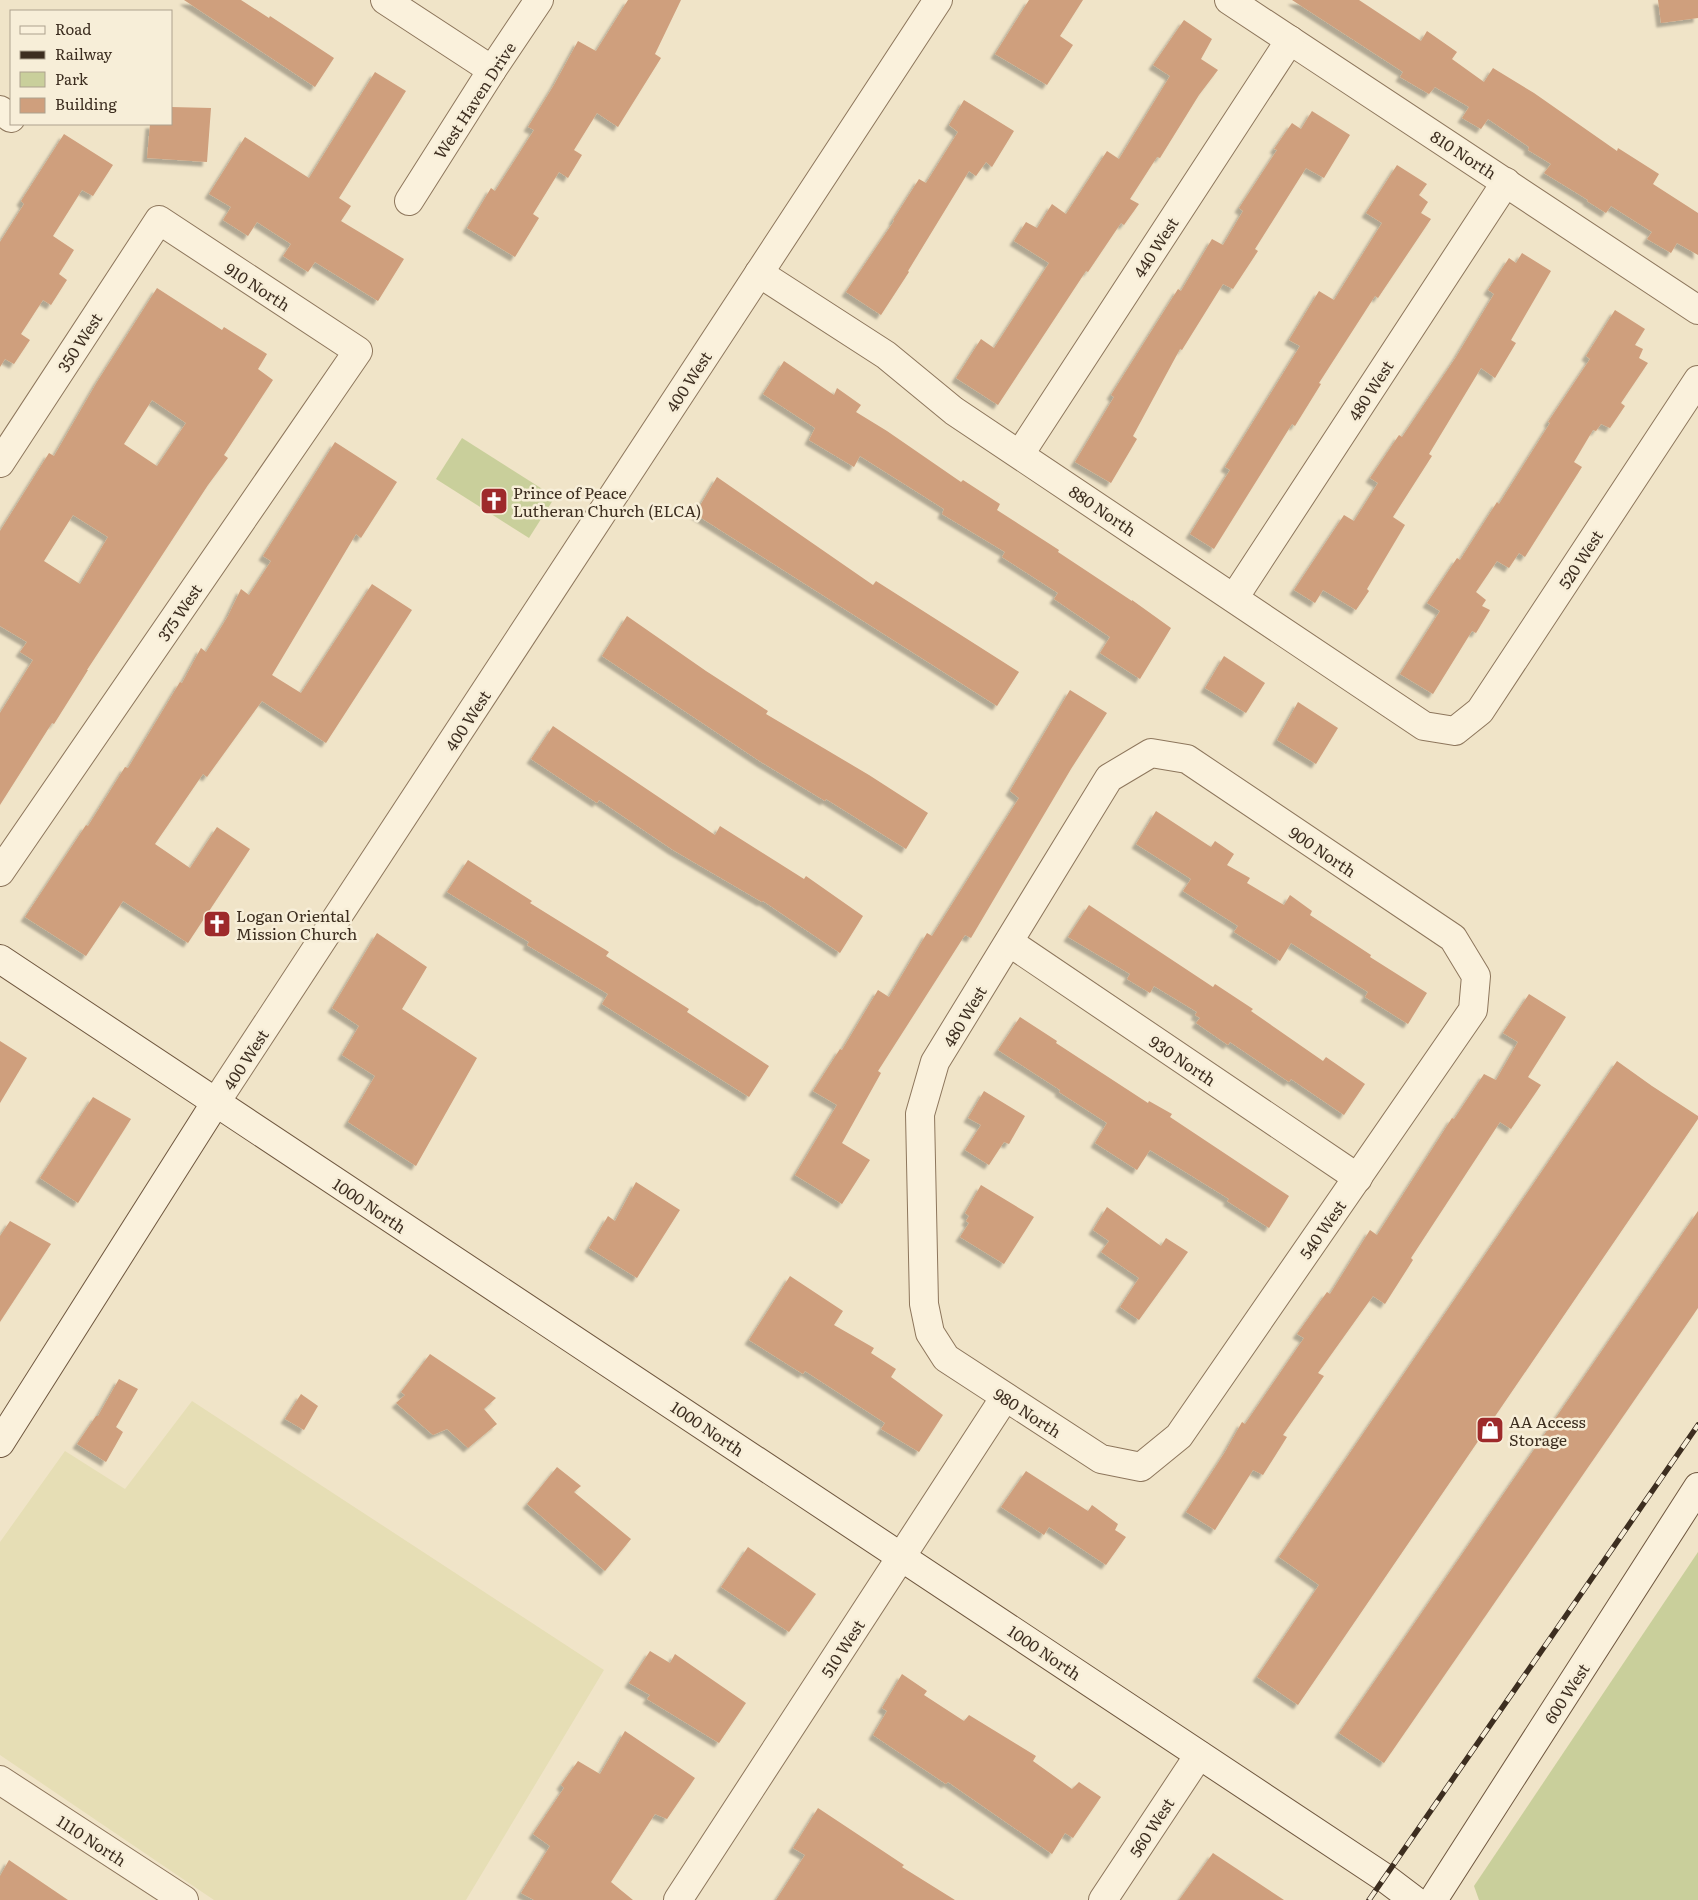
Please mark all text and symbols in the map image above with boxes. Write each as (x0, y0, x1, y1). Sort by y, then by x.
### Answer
legend (10, 10, 172, 125)
text: Road (55, 17, 91, 40)
street label: West Haven Drive (427, 37, 521, 163)
text: Railway (55, 42, 113, 65)
text: Park (55, 67, 89, 90)
text: Building (55, 92, 117, 115)
street label: 810 North (1426, 124, 1502, 184)
street label: 440 West (1126, 212, 1184, 282)
street label: 910 North (221, 256, 296, 316)
street label: 350 West (51, 307, 108, 377)
street label: 400 West (659, 345, 717, 416)
street label: 480 West (1341, 355, 1399, 425)
street label: 880 North (1065, 479, 1142, 542)
place label: Prince of Peace Lutheran Church (ELCA) (513, 480, 701, 522)
church icon: Prince of Peace Lutheran Church (ELCA) (479, 486, 509, 516)
street label: 520 West (1552, 524, 1608, 593)
street label: 375 West (151, 578, 207, 646)
street label: 400 West (438, 684, 496, 755)
street label: 900 North (1285, 820, 1362, 883)
place label: Logan Oriental Mission Church (236, 903, 358, 945)
church icon: Logan Oriental Mission Church (202, 909, 232, 939)
street label: 480 West (936, 980, 992, 1051)
street label: 400 West (216, 1023, 274, 1094)
street label: 930 North (1145, 1029, 1222, 1091)
street label: 1000 North (329, 1172, 412, 1239)
street label: 540 West (1293, 1194, 1351, 1263)
street label: 980 North (990, 1381, 1067, 1443)
street label: 1000 North (667, 1395, 750, 1462)
place label: AA Access Storage (1509, 1409, 1586, 1451)
shop icon: AA Access Storage (1475, 1415, 1505, 1445)
street label: 510 West (814, 1614, 870, 1682)
street label: 1000 North (1004, 1619, 1087, 1686)
street label: 600 West (1537, 1658, 1595, 1728)
street label: 560 West (1123, 1792, 1180, 1862)
street label: 1110 North (53, 1809, 132, 1872)

